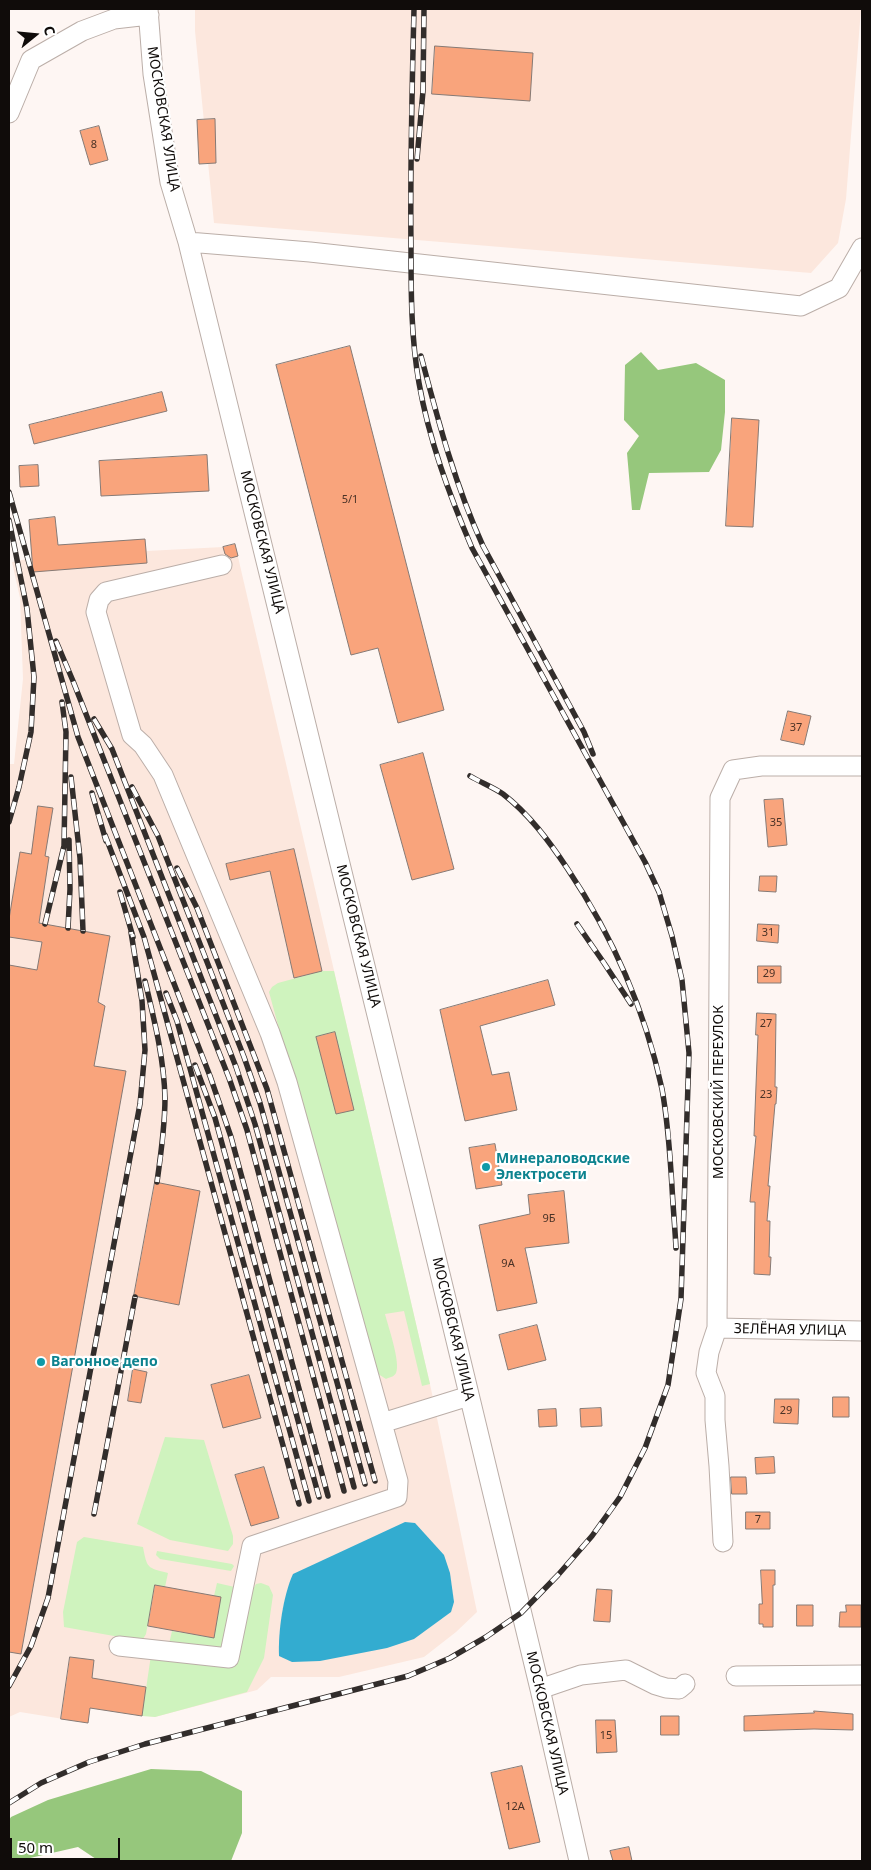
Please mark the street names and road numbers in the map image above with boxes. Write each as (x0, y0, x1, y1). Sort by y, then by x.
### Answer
street label: МОСКОВСКАЯ УЛИЦА (143, 45, 183, 193)
street label: МОСКОВСКАЯ УЛИЦА (236, 469, 288, 615)
street label: МОСКОВСКАЯ УЛИЦА (332, 863, 384, 1009)
street label: МОСКОВСКИЙ ПЕРЕУЛОК (711, 1005, 727, 1179)
street label: МОСКОВСКАЯ УЛИЦА (428, 1256, 478, 1402)
street label: ЗЕЛЁНАЯ УЛИЦА (734, 1321, 846, 1339)
street label: МОСКОВСКАЯ УЛИЦА (522, 1650, 572, 1796)

